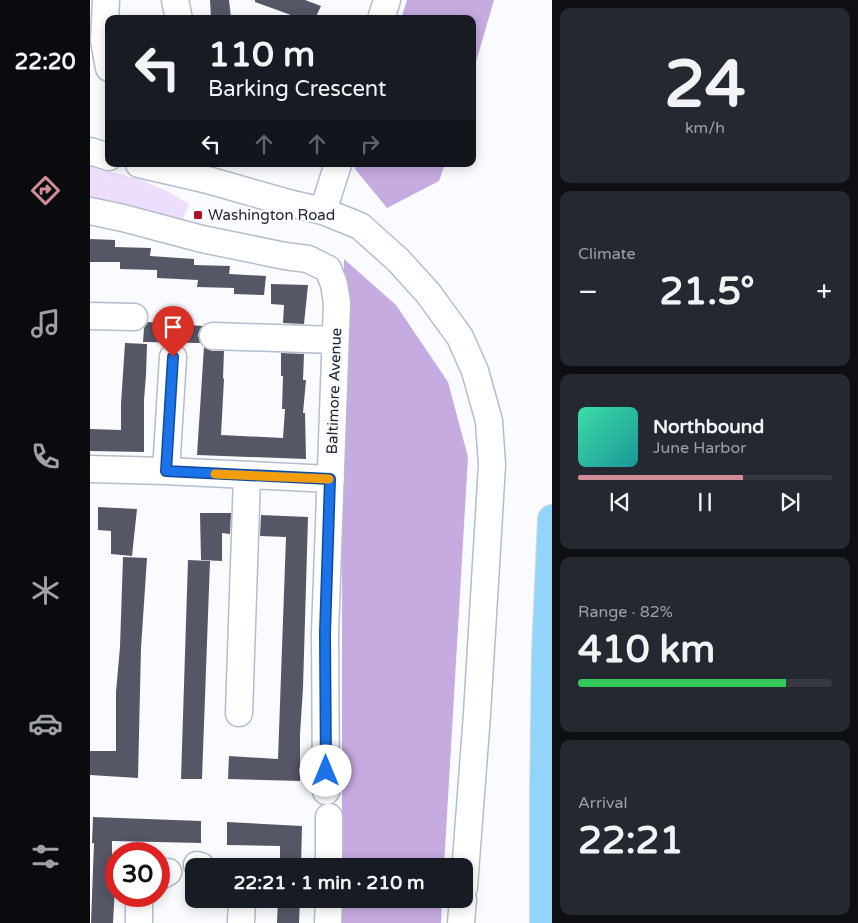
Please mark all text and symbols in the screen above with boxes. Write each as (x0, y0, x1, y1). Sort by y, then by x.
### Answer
text: 110 m (208, 34, 315, 76)
icon: left (125, 35, 190, 100)
text: 24 (664, 46, 746, 125)
text: 22:20 (15, 49, 75, 75)
text: Barking Crescent (208, 76, 386, 102)
text: km/h (685, 118, 725, 138)
icon: left (197, 130, 225, 158)
icon: ahead (250, 130, 278, 158)
icon: ahead (303, 130, 331, 158)
icon: right (356, 130, 384, 158)
icon: directions (28, 173, 63, 208)
place label: Washington Road (208, 206, 335, 224)
marker: Washington Road (192, 209, 204, 221)
text: Climate (578, 244, 636, 264)
text: 21.5° (660, 269, 755, 315)
text: − (578, 275, 598, 309)
text: + (816, 275, 832, 309)
icon: music (28, 306, 63, 341)
pin (152, 306, 194, 357)
icon: arrive (159, 313, 187, 341)
street label: Baltimore Avenue (323, 327, 345, 455)
text: Northbound (653, 416, 764, 438)
text: June Harbor (653, 438, 746, 458)
icon: phone (28, 439, 63, 474)
icon: previous (606, 488, 634, 516)
icon: pause (691, 488, 719, 516)
icon: next (776, 488, 804, 516)
icon: climate (28, 573, 63, 608)
text: Range · 82% (578, 602, 673, 622)
text: 410 km (578, 627, 715, 673)
icon: car (28, 706, 63, 741)
position arrow (299, 744, 351, 796)
text: Arrival (578, 793, 627, 813)
text: 22:21 (578, 818, 683, 864)
icon: filters (28, 839, 63, 874)
speed limit sign: 30 (105, 842, 170, 907)
text: 22:21 · 1 min · 210 m (233, 872, 425, 894)

